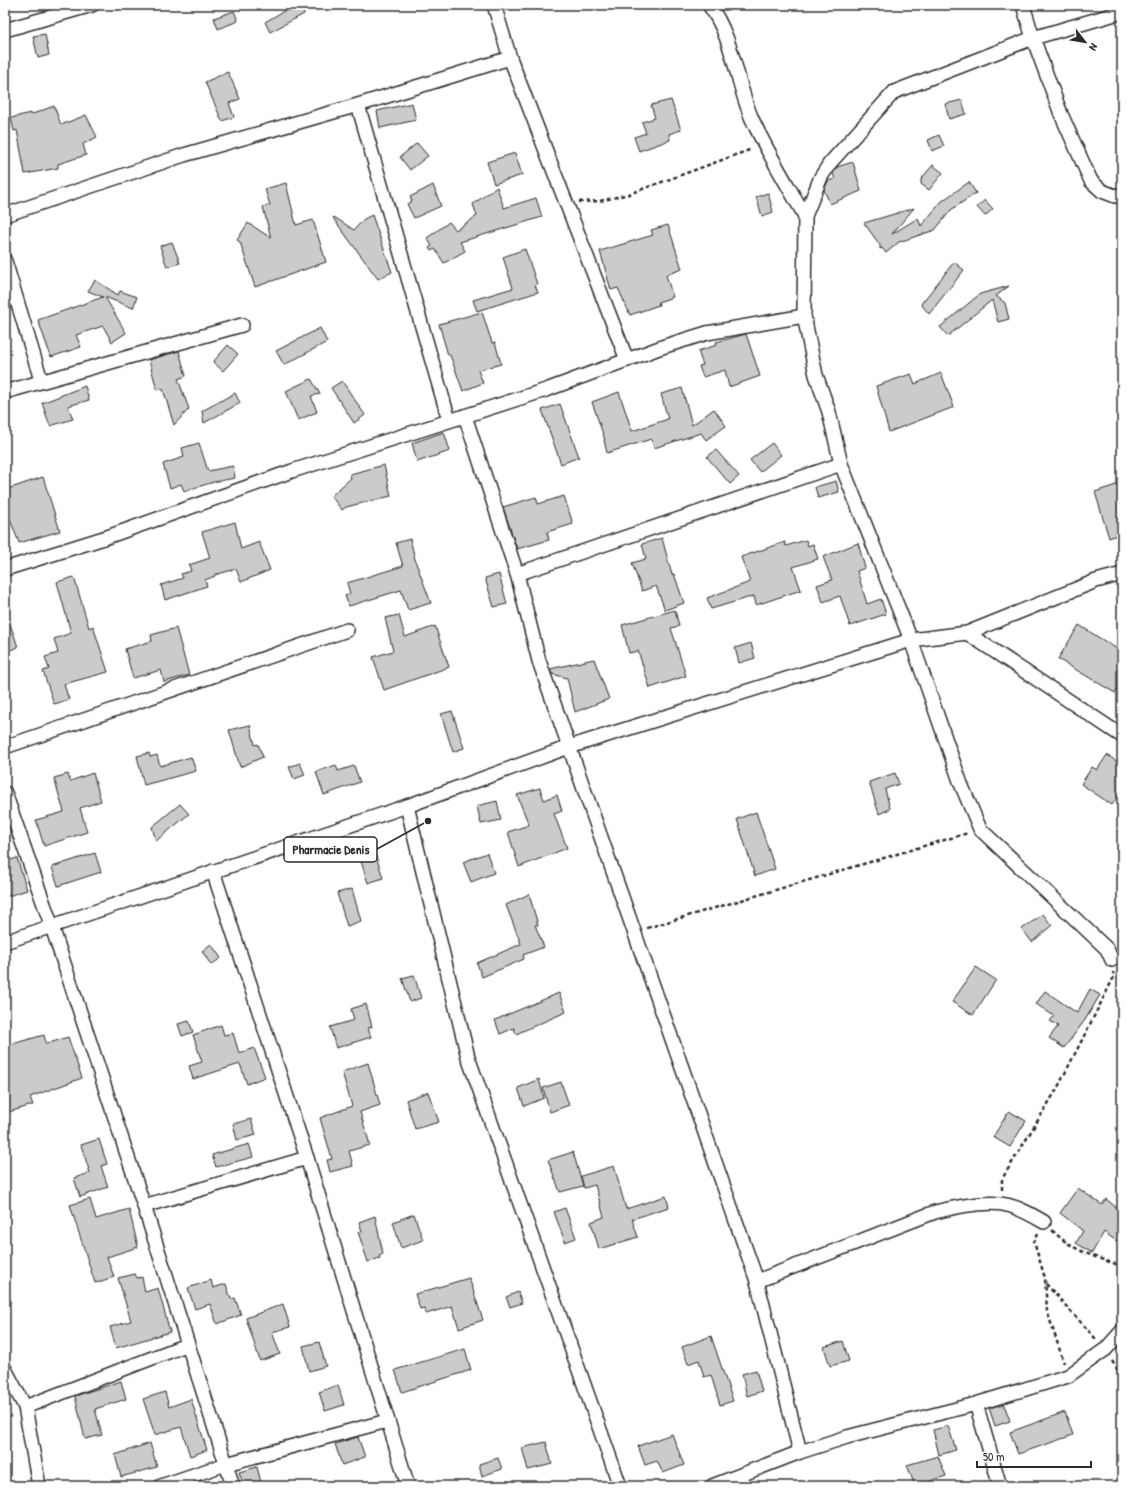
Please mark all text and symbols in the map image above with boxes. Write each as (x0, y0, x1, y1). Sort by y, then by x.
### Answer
north arrow (1065, 22, 1105, 62)
text: N (1086, 41, 1101, 53)
callout: Pharmacie Denis (284, 837, 377, 862)
text: Pharmacie Denis (292, 840, 370, 858)
scale bar (977, 1443, 1091, 1469)
text: 50 m (983, 1448, 1004, 1465)

